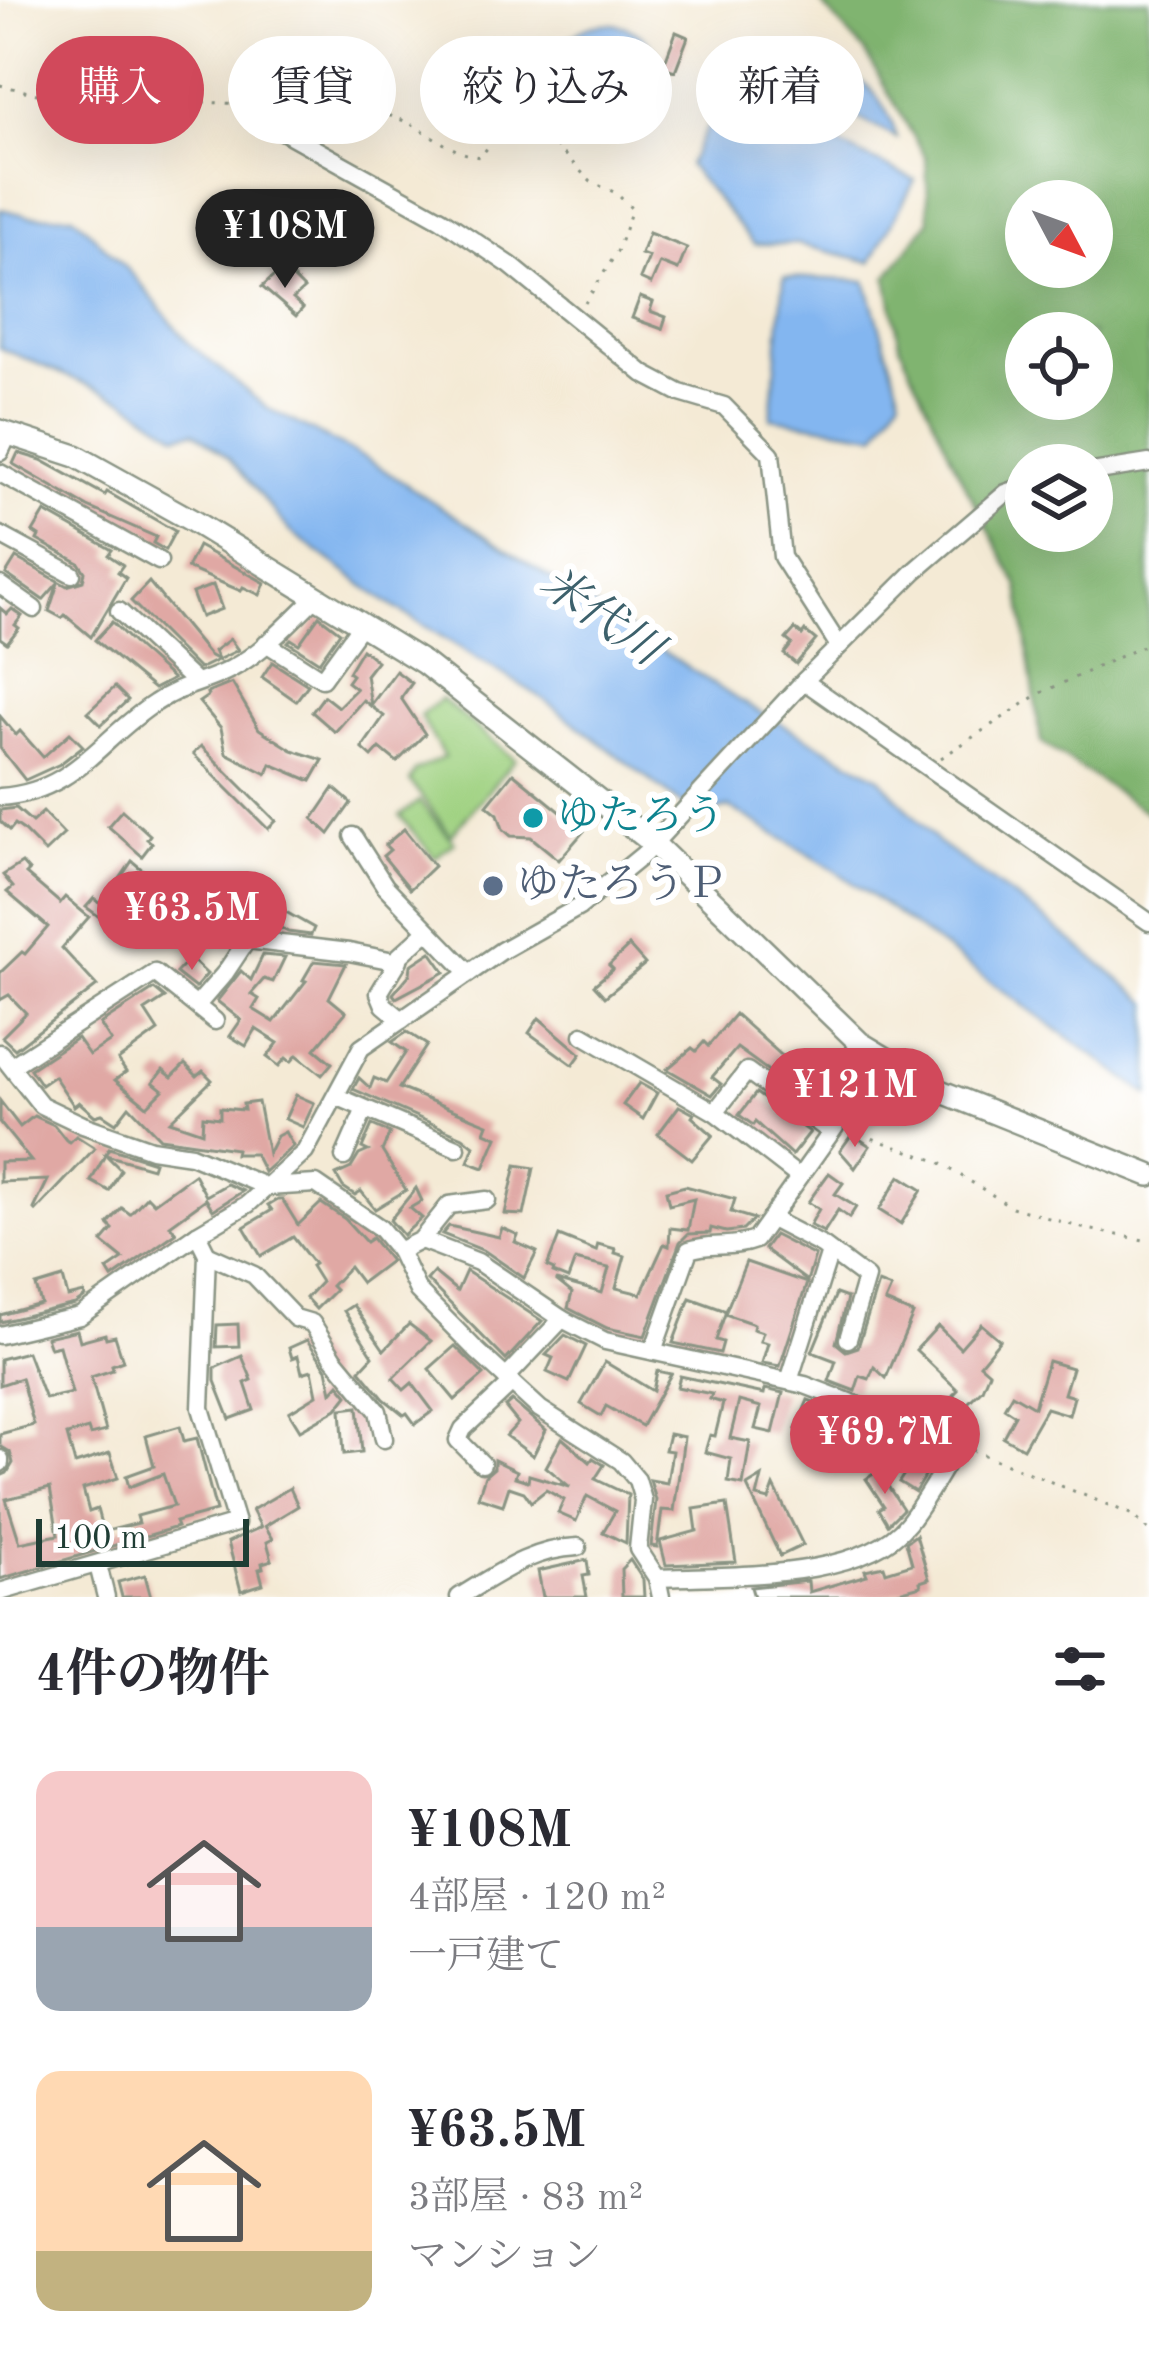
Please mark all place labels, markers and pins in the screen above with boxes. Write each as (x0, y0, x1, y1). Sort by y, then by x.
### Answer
pin: ¥108M (201, 189, 369, 291)
place label: ゆたろう (557, 795, 725, 839)
marker: ゆたろう (520, 805, 546, 831)
place label: ゆたろうＰ (517, 863, 727, 907)
pin: ¥63.5M (94, 871, 290, 973)
marker: ゆたろうＰ (480, 873, 506, 899)
pin: ¥121M (771, 1048, 939, 1150)
pin: ¥69.7M (787, 1395, 983, 1497)

